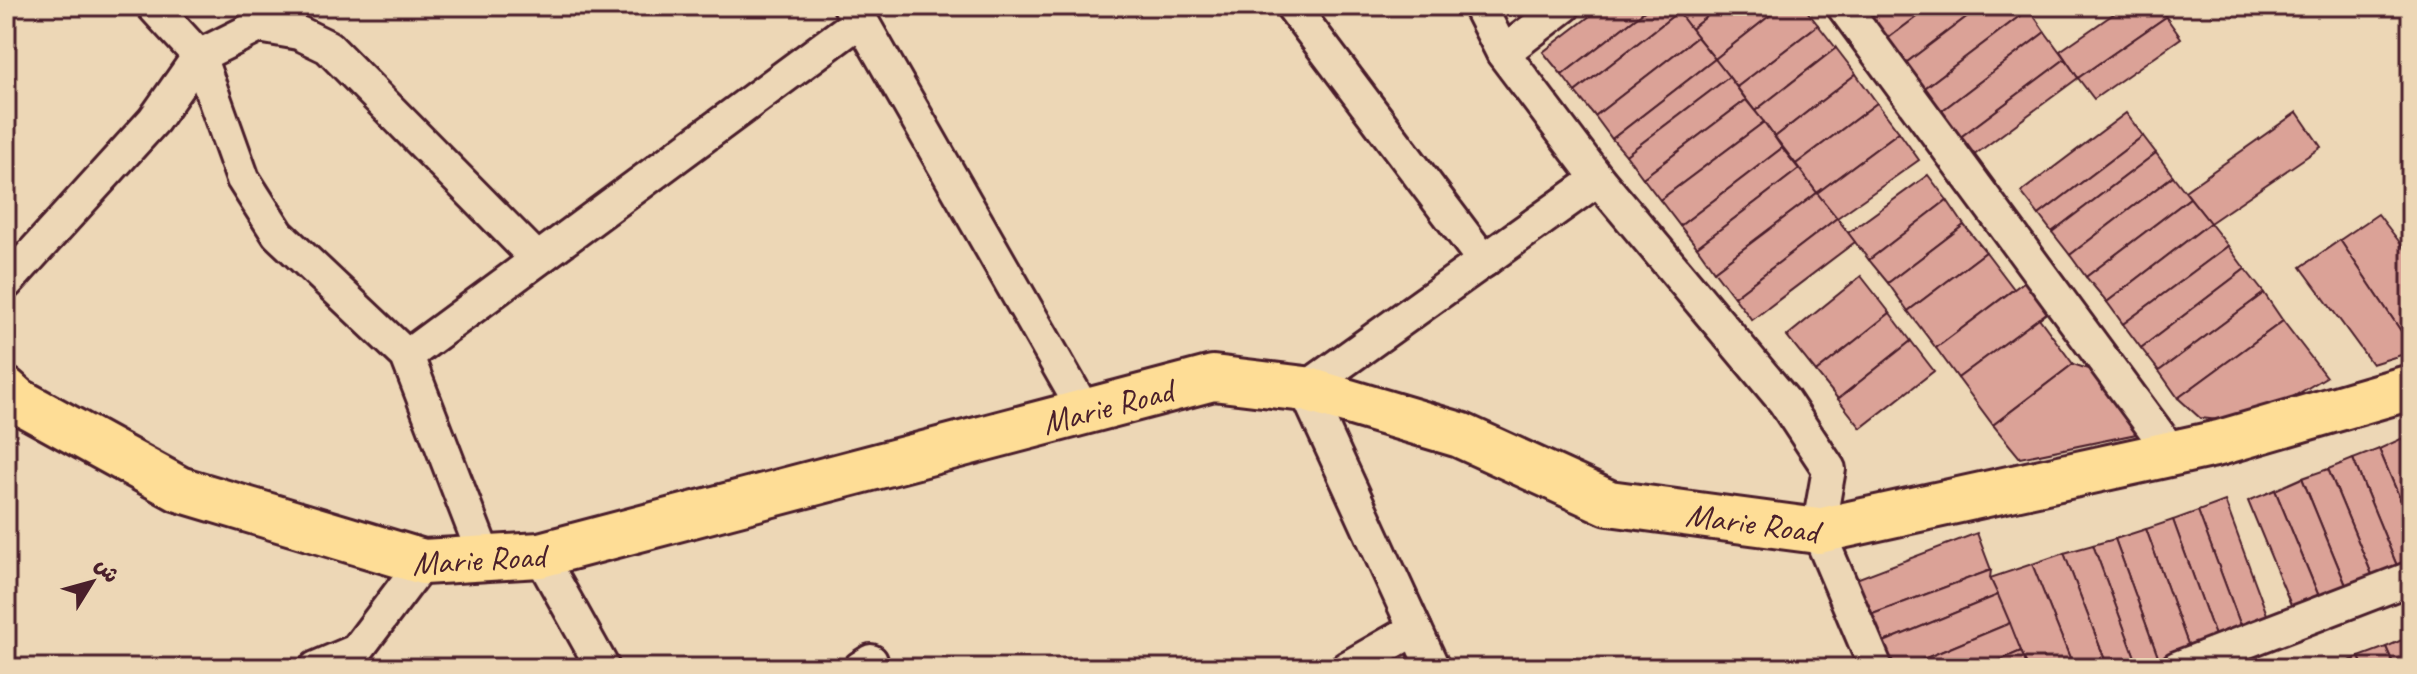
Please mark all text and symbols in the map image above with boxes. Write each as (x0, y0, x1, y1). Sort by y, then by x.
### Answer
street label: Marie Road (1037, 367, 1182, 444)
street label: Marie Road (1683, 493, 1826, 553)
street label: Marie Road (411, 533, 551, 585)
north arrow (52, 542, 132, 622)
text: ش (89, 552, 126, 589)

